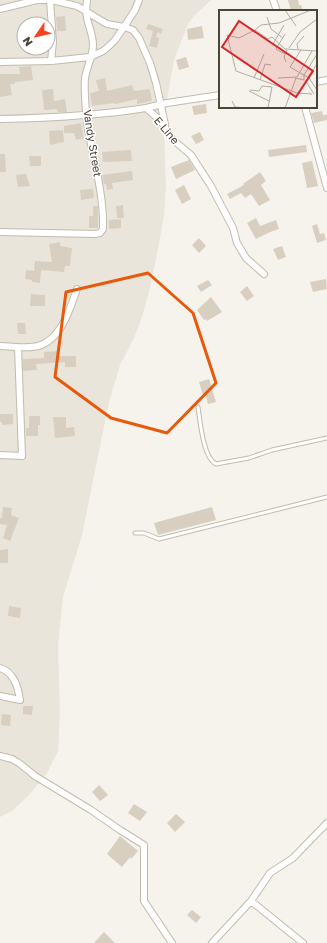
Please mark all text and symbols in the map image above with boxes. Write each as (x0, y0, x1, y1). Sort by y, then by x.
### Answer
inset map (219, 10, 317, 108)
north arrow (16, 16, 56, 56)
text: N (20, 35, 35, 49)
street label: Vandy Street (81, 108, 105, 178)
street label: E Line (152, 114, 182, 146)

